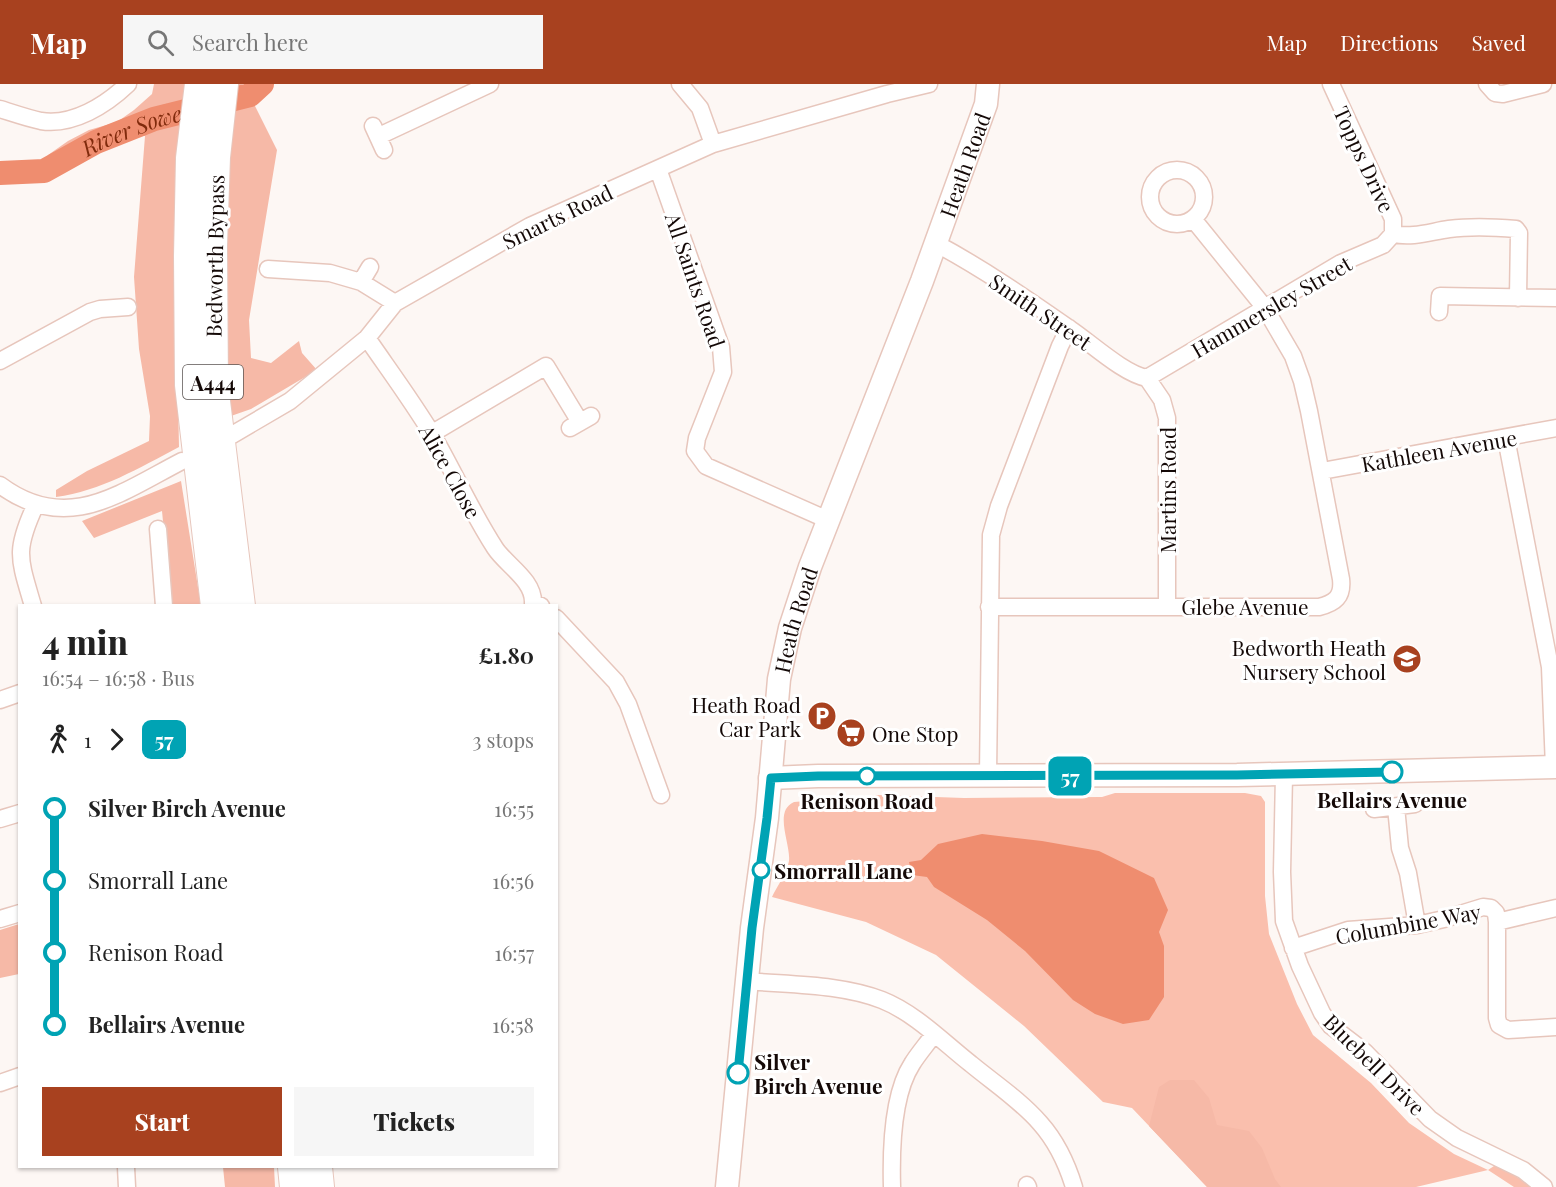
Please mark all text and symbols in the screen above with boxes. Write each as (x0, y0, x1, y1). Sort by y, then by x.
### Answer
search box (123, 15, 543, 69)
text: Map (30, 24, 87, 61)
icon: search (144, 26, 177, 59)
text: Search here (192, 27, 308, 57)
text: Map (1266, 28, 1307, 56)
text: Directions (1340, 28, 1438, 56)
text: Saved (1471, 28, 1526, 56)
water label: River Sowe (75, 98, 185, 163)
street label: Topps Drive (1328, 101, 1402, 217)
street label: Heath Road (932, 108, 996, 221)
street label: Bedworth Bypass (199, 174, 229, 338)
street label: Smarts Road (497, 177, 617, 255)
street label: All Saints Road (660, 208, 732, 351)
street label: Hammersley Street (1186, 248, 1357, 363)
street label: Smith Street (984, 267, 1098, 356)
road number: A444 (183, 365, 243, 399)
street label: Alice Close (413, 418, 488, 523)
street label: Kathleen Avenue (1359, 423, 1519, 477)
street label: Martins Road (1153, 427, 1181, 553)
street label: Heath Road (767, 563, 823, 676)
street label: Glebe Avenue (1181, 592, 1309, 620)
text: 4 min (42, 619, 128, 663)
place label: Bedworth Heath Nursery School (1232, 633, 1387, 685)
text: £1.80 (479, 640, 534, 670)
school or university icon: Bedworth Heath Nursery School (1391, 643, 1423, 675)
text: 16:54 – 16:58 · Bus (42, 664, 195, 691)
place label: Heath Road Car Park (692, 690, 801, 742)
parking icon: Heath Road Car Park (806, 700, 838, 732)
supermarket icon: One Stop (835, 717, 867, 749)
place label: One Stop (872, 719, 958, 747)
icon: walk (42, 723, 75, 756)
icon: forward (100, 723, 133, 756)
text: 57 (154, 725, 174, 753)
text: 1 (84, 726, 91, 753)
text: 3 stops (472, 726, 534, 753)
line badge: 57 (1043, 756, 1097, 796)
marker: Bellairs Avenue (1381, 761, 1403, 783)
text: 57 (1060, 762, 1080, 790)
marker: Renison Road (858, 767, 876, 785)
place label: Bellairs Avenue (1317, 785, 1467, 813)
place label: Renison Road (800, 786, 934, 814)
text: Silver Birch Avenue (88, 793, 286, 823)
text: 16:55 (494, 795, 534, 822)
place label: Smorrall Lane (774, 856, 913, 884)
marker: Smorrall Lane (752, 861, 770, 879)
text: Smorrall Lane (88, 865, 228, 895)
text: 16:56 (492, 867, 534, 894)
street label: Columbine Way (1333, 896, 1483, 950)
text: Renison Road (88, 937, 224, 967)
text: 16:57 (495, 939, 534, 966)
street label: Bluebell Drive (1318, 1007, 1432, 1121)
text: Bellairs Avenue (88, 1009, 245, 1039)
text: 16:58 (492, 1011, 534, 1038)
place label: Silver Birch Avenue (754, 1047, 882, 1099)
marker: Silver Birch Avenue (727, 1062, 749, 1084)
button: Start (42, 1087, 282, 1156)
button: Tickets (294, 1087, 534, 1156)

